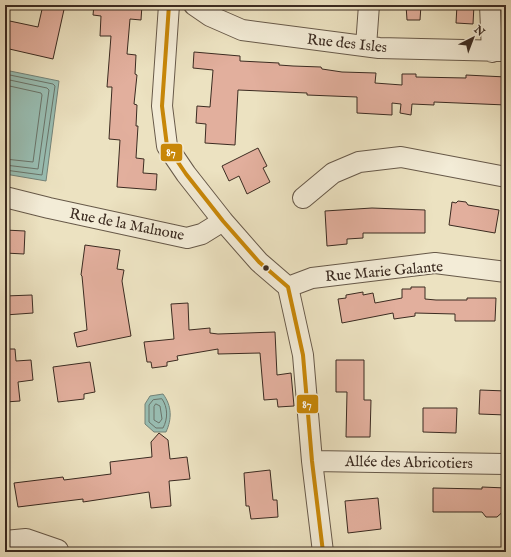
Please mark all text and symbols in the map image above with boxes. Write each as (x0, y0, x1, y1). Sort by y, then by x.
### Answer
north arrow (453, 18, 493, 58)
text: N (470, 22, 488, 40)
street label: Rue des Isles (306, 30, 388, 57)
line badge: 87 (160, 143, 183, 162)
text: 87 (166, 146, 176, 160)
street label: Rue de la Malnoue (68, 204, 186, 245)
street label: Rue Marie Galante (324, 257, 444, 286)
unlabelled marker (261, 263, 271, 273)
line badge: 87 (296, 394, 319, 414)
text: 87 (302, 398, 312, 412)
street label: Allée des Abricotiers (344, 452, 473, 473)

